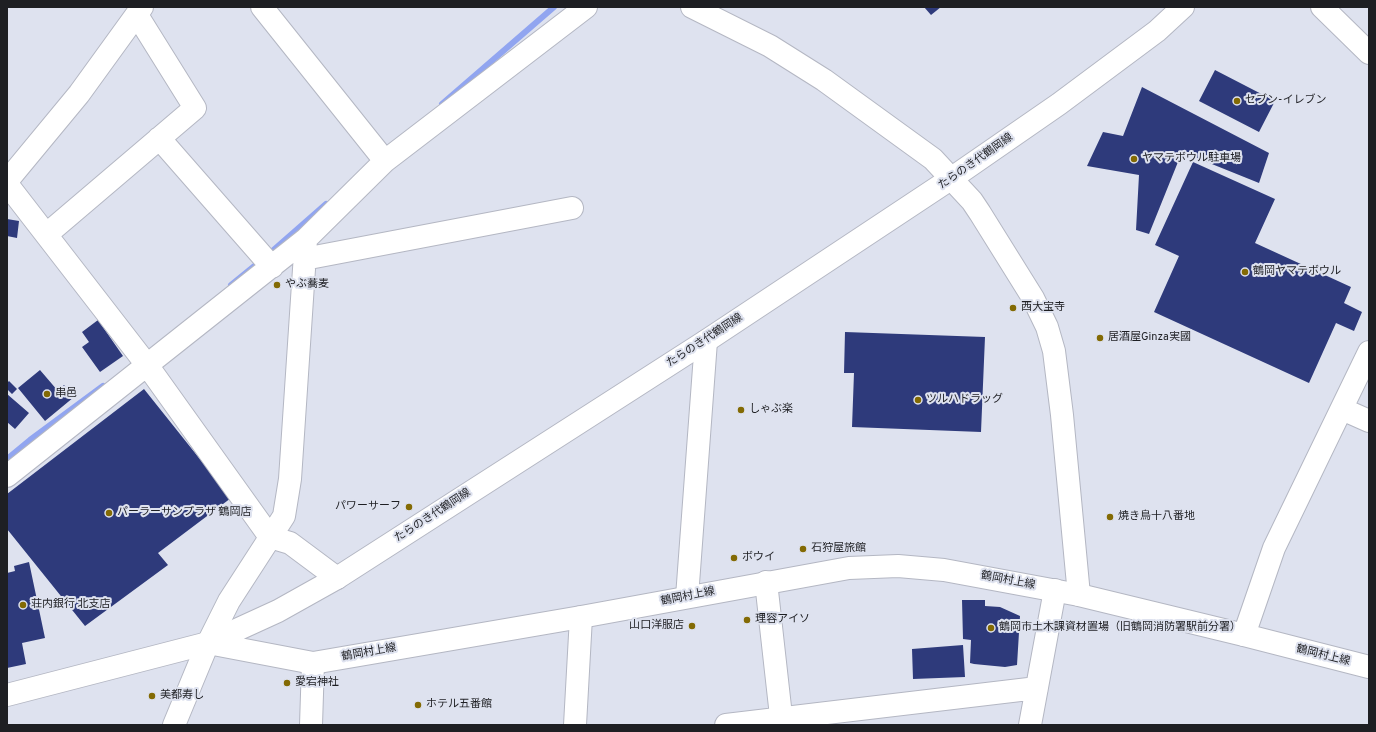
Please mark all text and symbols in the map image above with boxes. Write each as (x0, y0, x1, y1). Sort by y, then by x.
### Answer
place label: セブン-イレブン (1245, 94, 1326, 108)
marker: セブン-イレブン (1232, 96, 1242, 106)
street label: たらのき代鶴岡線 (936, 131, 1016, 193)
place label: ヤマテボウル駐車場 (1142, 152, 1241, 166)
marker: ヤマテボウル駐車場 (1129, 154, 1139, 164)
place label: 鶴岡ヤマテボウル (1253, 265, 1341, 279)
marker: 鶴岡ヤマテボウル (1240, 267, 1250, 277)
place label: やぶ蕎麦 (285, 278, 329, 292)
marker: やぶ蕎麦 (272, 280, 282, 290)
place label: 西大宝寺 (1021, 301, 1065, 315)
marker: 西大宝寺 (1008, 303, 1018, 313)
street label: たらのき代鶴岡線 (665, 312, 745, 370)
place label: 居酒屋Ginza実國 (1108, 331, 1191, 345)
marker: 居酒屋Ginza実國 (1095, 333, 1105, 343)
place label: 串邑 (55, 387, 77, 401)
marker: 串邑 (42, 389, 52, 399)
place label: ツルハドラッグ (926, 393, 1003, 407)
marker: ツルハドラッグ (913, 395, 923, 405)
place label: しゃぶ楽 (749, 403, 793, 417)
marker: しゃぶ楽 (736, 405, 746, 415)
street label: たらのき代鶴岡線 (393, 487, 473, 545)
place label: パワーサーフ (335, 500, 401, 514)
marker: パワーサーフ (404, 502, 414, 512)
place label: パーラーサンプラザ 鶴岡店 (117, 506, 252, 520)
marker: パーラーサンプラザ 鶴岡店 (104, 508, 114, 518)
place label: 焼き鳥十八番地 (1118, 510, 1195, 524)
marker: 焼き鳥十八番地 (1105, 512, 1115, 522)
place label: 石狩屋旅館 (811, 542, 866, 556)
marker: 石狩屋旅館 (798, 544, 808, 554)
place label: ボウイ (742, 551, 775, 565)
marker: ボウイ (729, 553, 739, 563)
street label: 鶴岡村上線 (980, 569, 1036, 593)
street label: 鶴岡村上線 (660, 585, 716, 609)
place label: 荘内銀行 北支店 (31, 598, 111, 612)
marker: 荘内銀行 北支店 (18, 600, 28, 610)
place label: 理容アイソ (755, 613, 810, 627)
marker: 理容アイソ (742, 615, 752, 625)
place label: 山口洋服店 (629, 619, 684, 633)
marker: 山口洋服店 (687, 621, 697, 631)
place label: 鶴岡市土木課資材置場（旧鶴岡消防署駅前分署） (999, 621, 1241, 635)
marker: 鶴岡市土木課資材置場（旧鶴岡消防署駅前分署） (986, 623, 996, 633)
street label: 鶴岡村上線 (341, 642, 397, 664)
street label: 鶴岡村上線 (1295, 643, 1351, 669)
place label: 愛宕神社 (295, 676, 339, 690)
marker: 愛宕神社 (282, 678, 292, 688)
place label: 美都寿し (160, 689, 204, 703)
marker: 美都寿し (147, 691, 157, 701)
place label: ホテル五番館 (426, 698, 492, 712)
marker: ホテル五番館 (413, 700, 423, 710)

